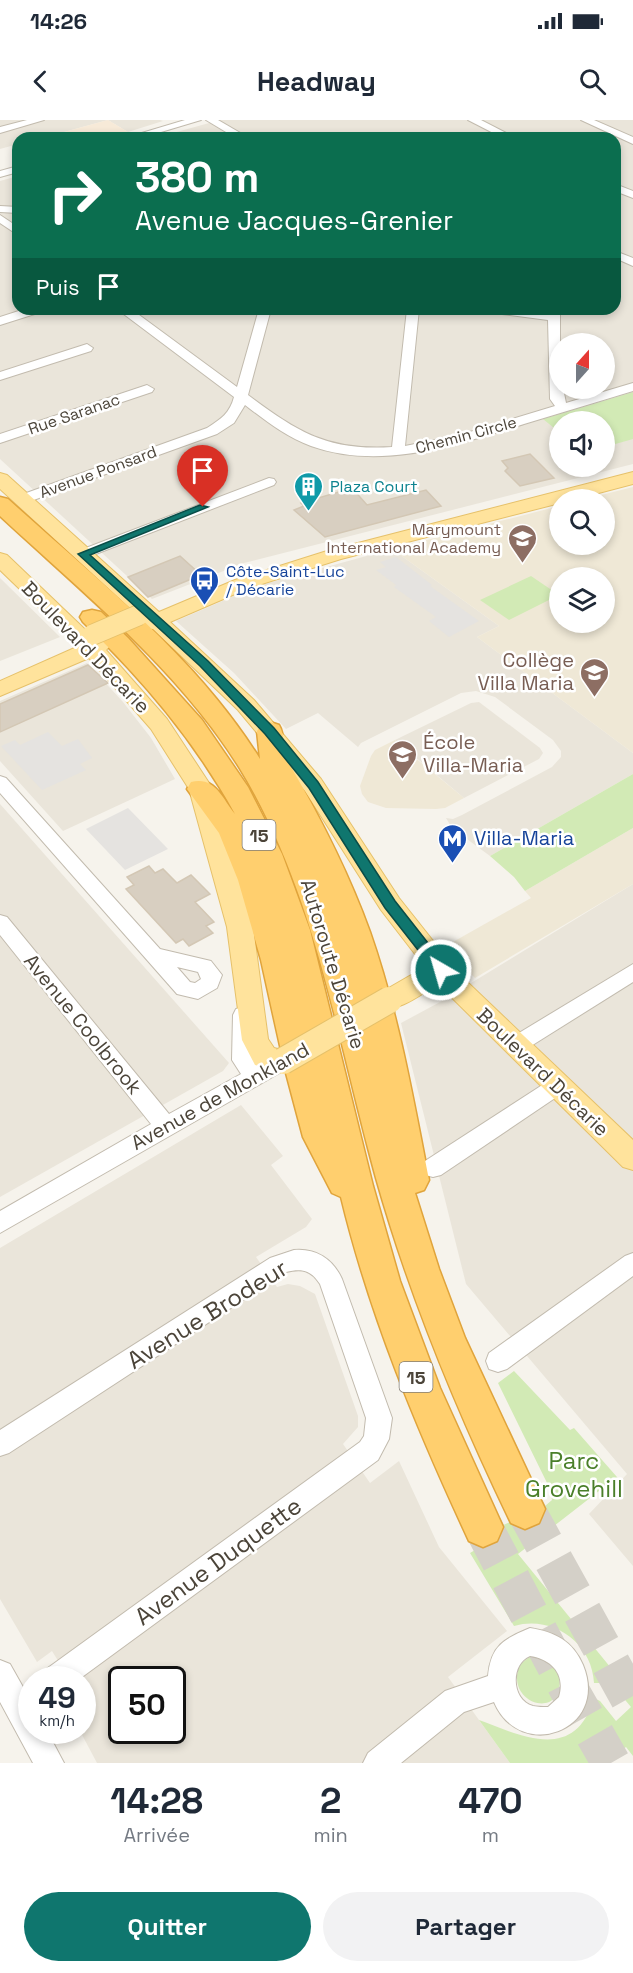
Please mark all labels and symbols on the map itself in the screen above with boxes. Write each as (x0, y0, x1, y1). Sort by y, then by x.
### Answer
north arrow (549, 333, 615, 399)
street label: Rue Saranac (25, 388, 123, 440)
street label: Chemin Circle (413, 411, 519, 459)
street label: Avenue Ponsard (36, 441, 160, 503)
pin (177, 445, 228, 507)
building icon: Plaza Court (293, 470, 325, 512)
place label: Plaza Court (330, 476, 418, 497)
place label: Marymount International Academy (327, 519, 501, 558)
school or university icon: Marymount International Academy (506, 522, 538, 564)
place label: Côte-Saint-Luc / Décarie (226, 561, 345, 600)
bus stop icon: Côte-Saint-Luc / Décarie (189, 564, 221, 606)
street label: Boulevard Décarie (16, 575, 156, 719)
place label: Collège Villa Maria (478, 647, 574, 696)
school or university icon: Collège Villa Maria (579, 656, 611, 698)
place label: École Villa-Maria (423, 729, 523, 778)
school or university icon: École Villa-Maria (386, 738, 418, 780)
road number: 15 (242, 820, 276, 850)
metro station icon: Villa-Maria (437, 822, 469, 864)
place label: Villa-Maria (474, 825, 574, 851)
street label: Autoroute Décarie (295, 876, 371, 1052)
position arrow (409, 938, 473, 1002)
street label: Avenue Coolbrook (18, 948, 148, 1100)
street label: Boulevard Décarie (471, 1002, 615, 1142)
street label: Avenue de Monkland (126, 1036, 314, 1156)
street label: Avenue Brodeur (121, 1252, 293, 1376)
road number: 15 (400, 1362, 432, 1392)
park label: Parc Grovehill (525, 1445, 623, 1504)
street label: Avenue Duquette (128, 1490, 308, 1632)
speed limit sign: 50 (108, 1666, 186, 1744)

